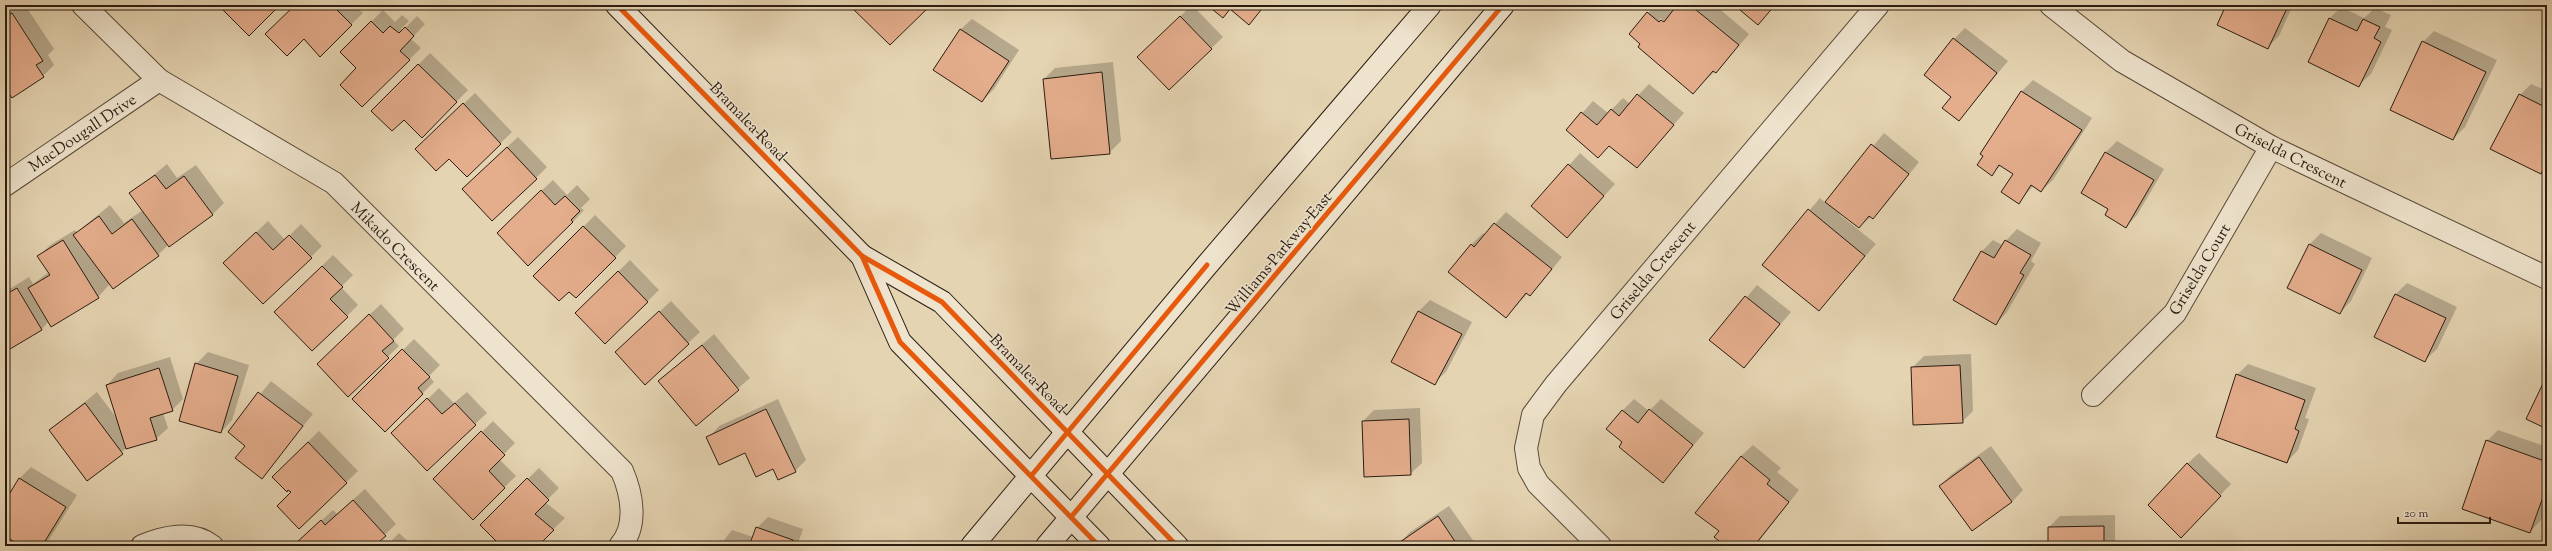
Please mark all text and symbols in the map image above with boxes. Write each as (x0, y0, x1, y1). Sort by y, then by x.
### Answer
street label: Bramalea Road (703, 78, 791, 168)
street label: MacDougall Drive (25, 89, 142, 179)
street label: Griselda Crescent (2230, 119, 2350, 196)
street label: Williams Parkway East (1221, 188, 1339, 321)
street label: Mikado Crescent (344, 198, 444, 298)
street label: Griselda Crescent (1605, 217, 1703, 326)
street label: Griselda Court (2165, 220, 2238, 320)
street label: Bramalea Road (983, 330, 1071, 420)
scale bar (2398, 499, 2490, 525)
text: 20 m (2404, 505, 2429, 523)

